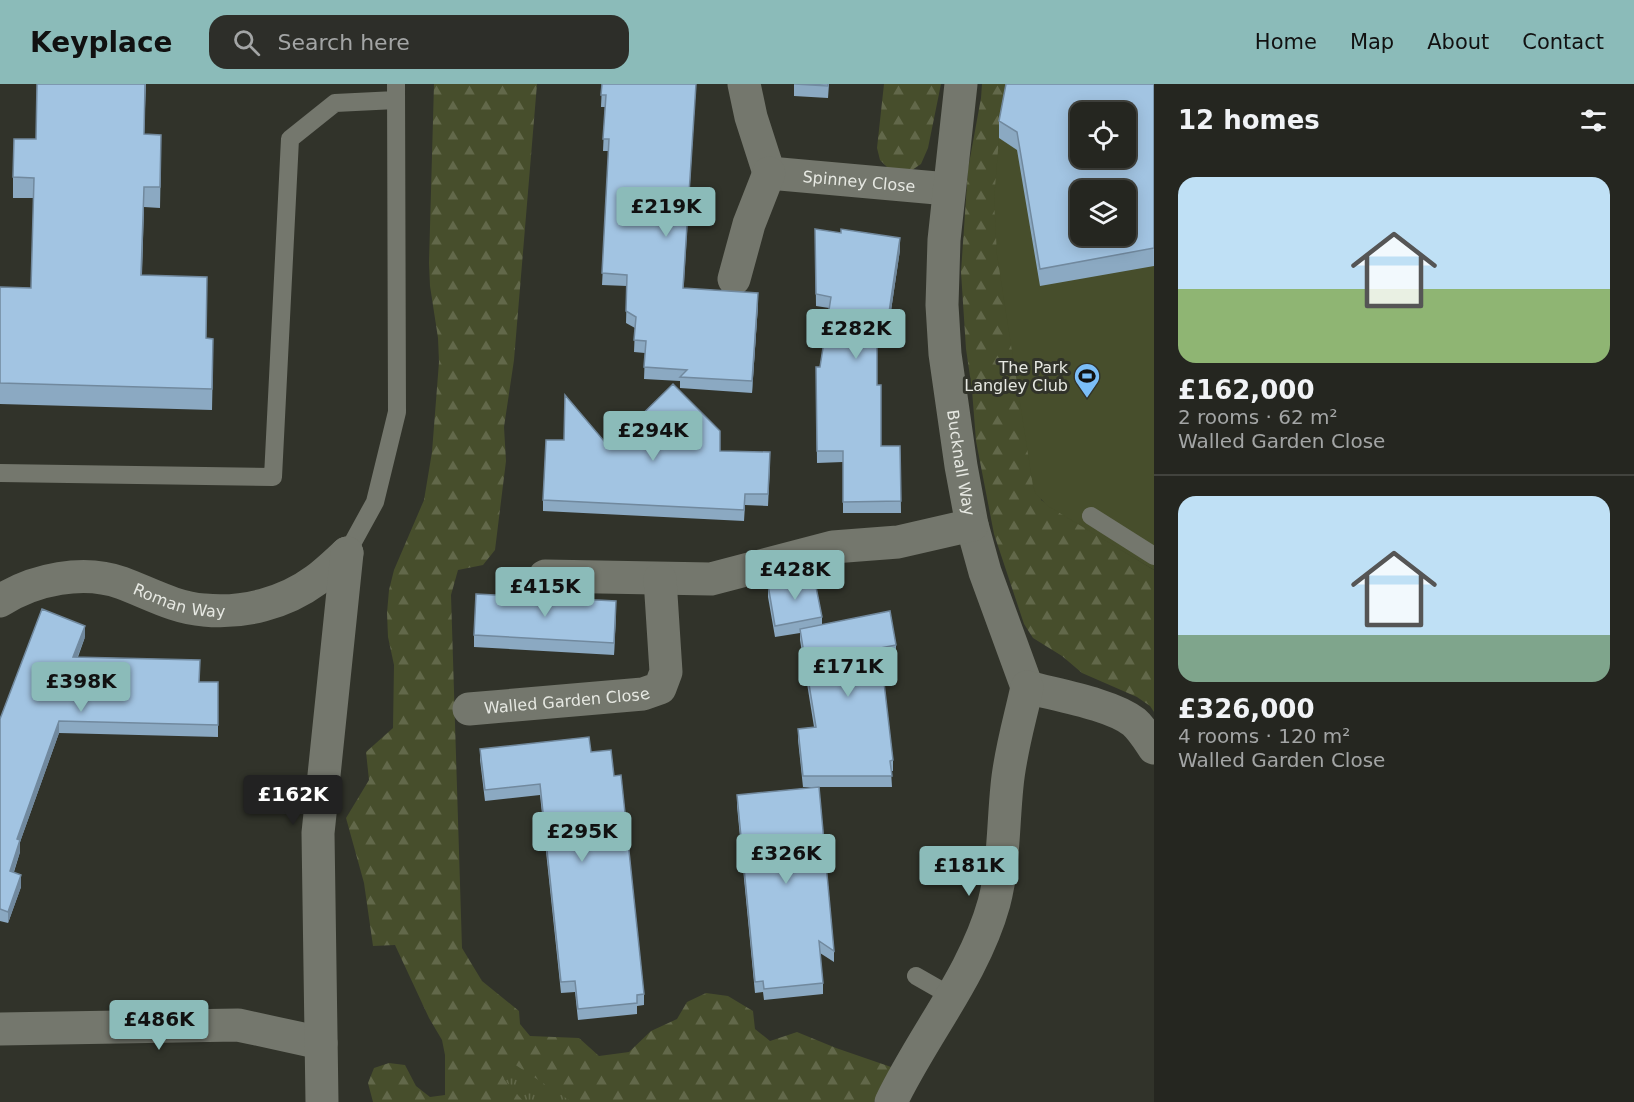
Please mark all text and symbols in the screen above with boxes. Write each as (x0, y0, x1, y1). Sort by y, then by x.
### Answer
search box (209, 15, 629, 69)
text: Keyplace (30, 26, 173, 59)
icon: search (230, 26, 263, 59)
text: Search here (278, 30, 410, 55)
text: Home (1255, 30, 1317, 54)
text: Map (1350, 30, 1394, 54)
text: About (1427, 30, 1489, 54)
text: Contact (1522, 30, 1604, 54)
map controls (1070, 102, 1136, 246)
button: locate (1070, 102, 1136, 168)
icon: filters (1577, 104, 1610, 137)
text: 12 homes (1178, 105, 1320, 135)
street label: Spinney Close (802, 167, 916, 196)
button: layers (1070, 180, 1136, 246)
pin: £219K (624, 187, 708, 238)
text: £219K (630, 194, 702, 218)
icon: home (1340, 216, 1448, 324)
pin: £282K (814, 309, 898, 360)
text: £282K (820, 316, 892, 340)
place label: The Park Langley Club (964, 358, 1069, 395)
sports icon: The Park Langley Club (1072, 361, 1102, 399)
text: £162,000 (1178, 375, 1315, 405)
text: 2 rooms · 62 m² (1178, 405, 1338, 429)
street label: Bucknall Way (943, 409, 979, 517)
pin: £294K (611, 411, 695, 462)
text: £294K (617, 418, 689, 442)
text: Walled Garden Close (1178, 429, 1385, 453)
icon: home (1340, 535, 1448, 643)
pin: £428K (753, 550, 837, 601)
text: £428K (759, 557, 831, 581)
pin: £415K (503, 567, 587, 618)
text: £415K (509, 574, 581, 598)
street label: Roman Way (130, 580, 225, 621)
pin: £171K (806, 647, 890, 698)
text: £171K (812, 654, 884, 678)
pin: £398K (39, 662, 123, 713)
text: £398K (45, 669, 117, 693)
street label: Walled Garden Close (483, 683, 652, 718)
text: £326,000 (1178, 694, 1315, 724)
text: 4 rooms · 120 m² (1178, 724, 1350, 748)
text: Walled Garden Close (1178, 748, 1385, 772)
pin: £162K (251, 775, 335, 826)
text: £162K (257, 782, 329, 806)
pin: £295K (540, 812, 624, 863)
text: £295K (546, 819, 618, 843)
pin: £326K (744, 834, 828, 885)
text: £326K (750, 841, 822, 865)
pin: £181K (927, 846, 1011, 897)
text: £181K (933, 853, 1005, 877)
pin: £486K (117, 1000, 201, 1051)
text: £486K (123, 1007, 195, 1031)

